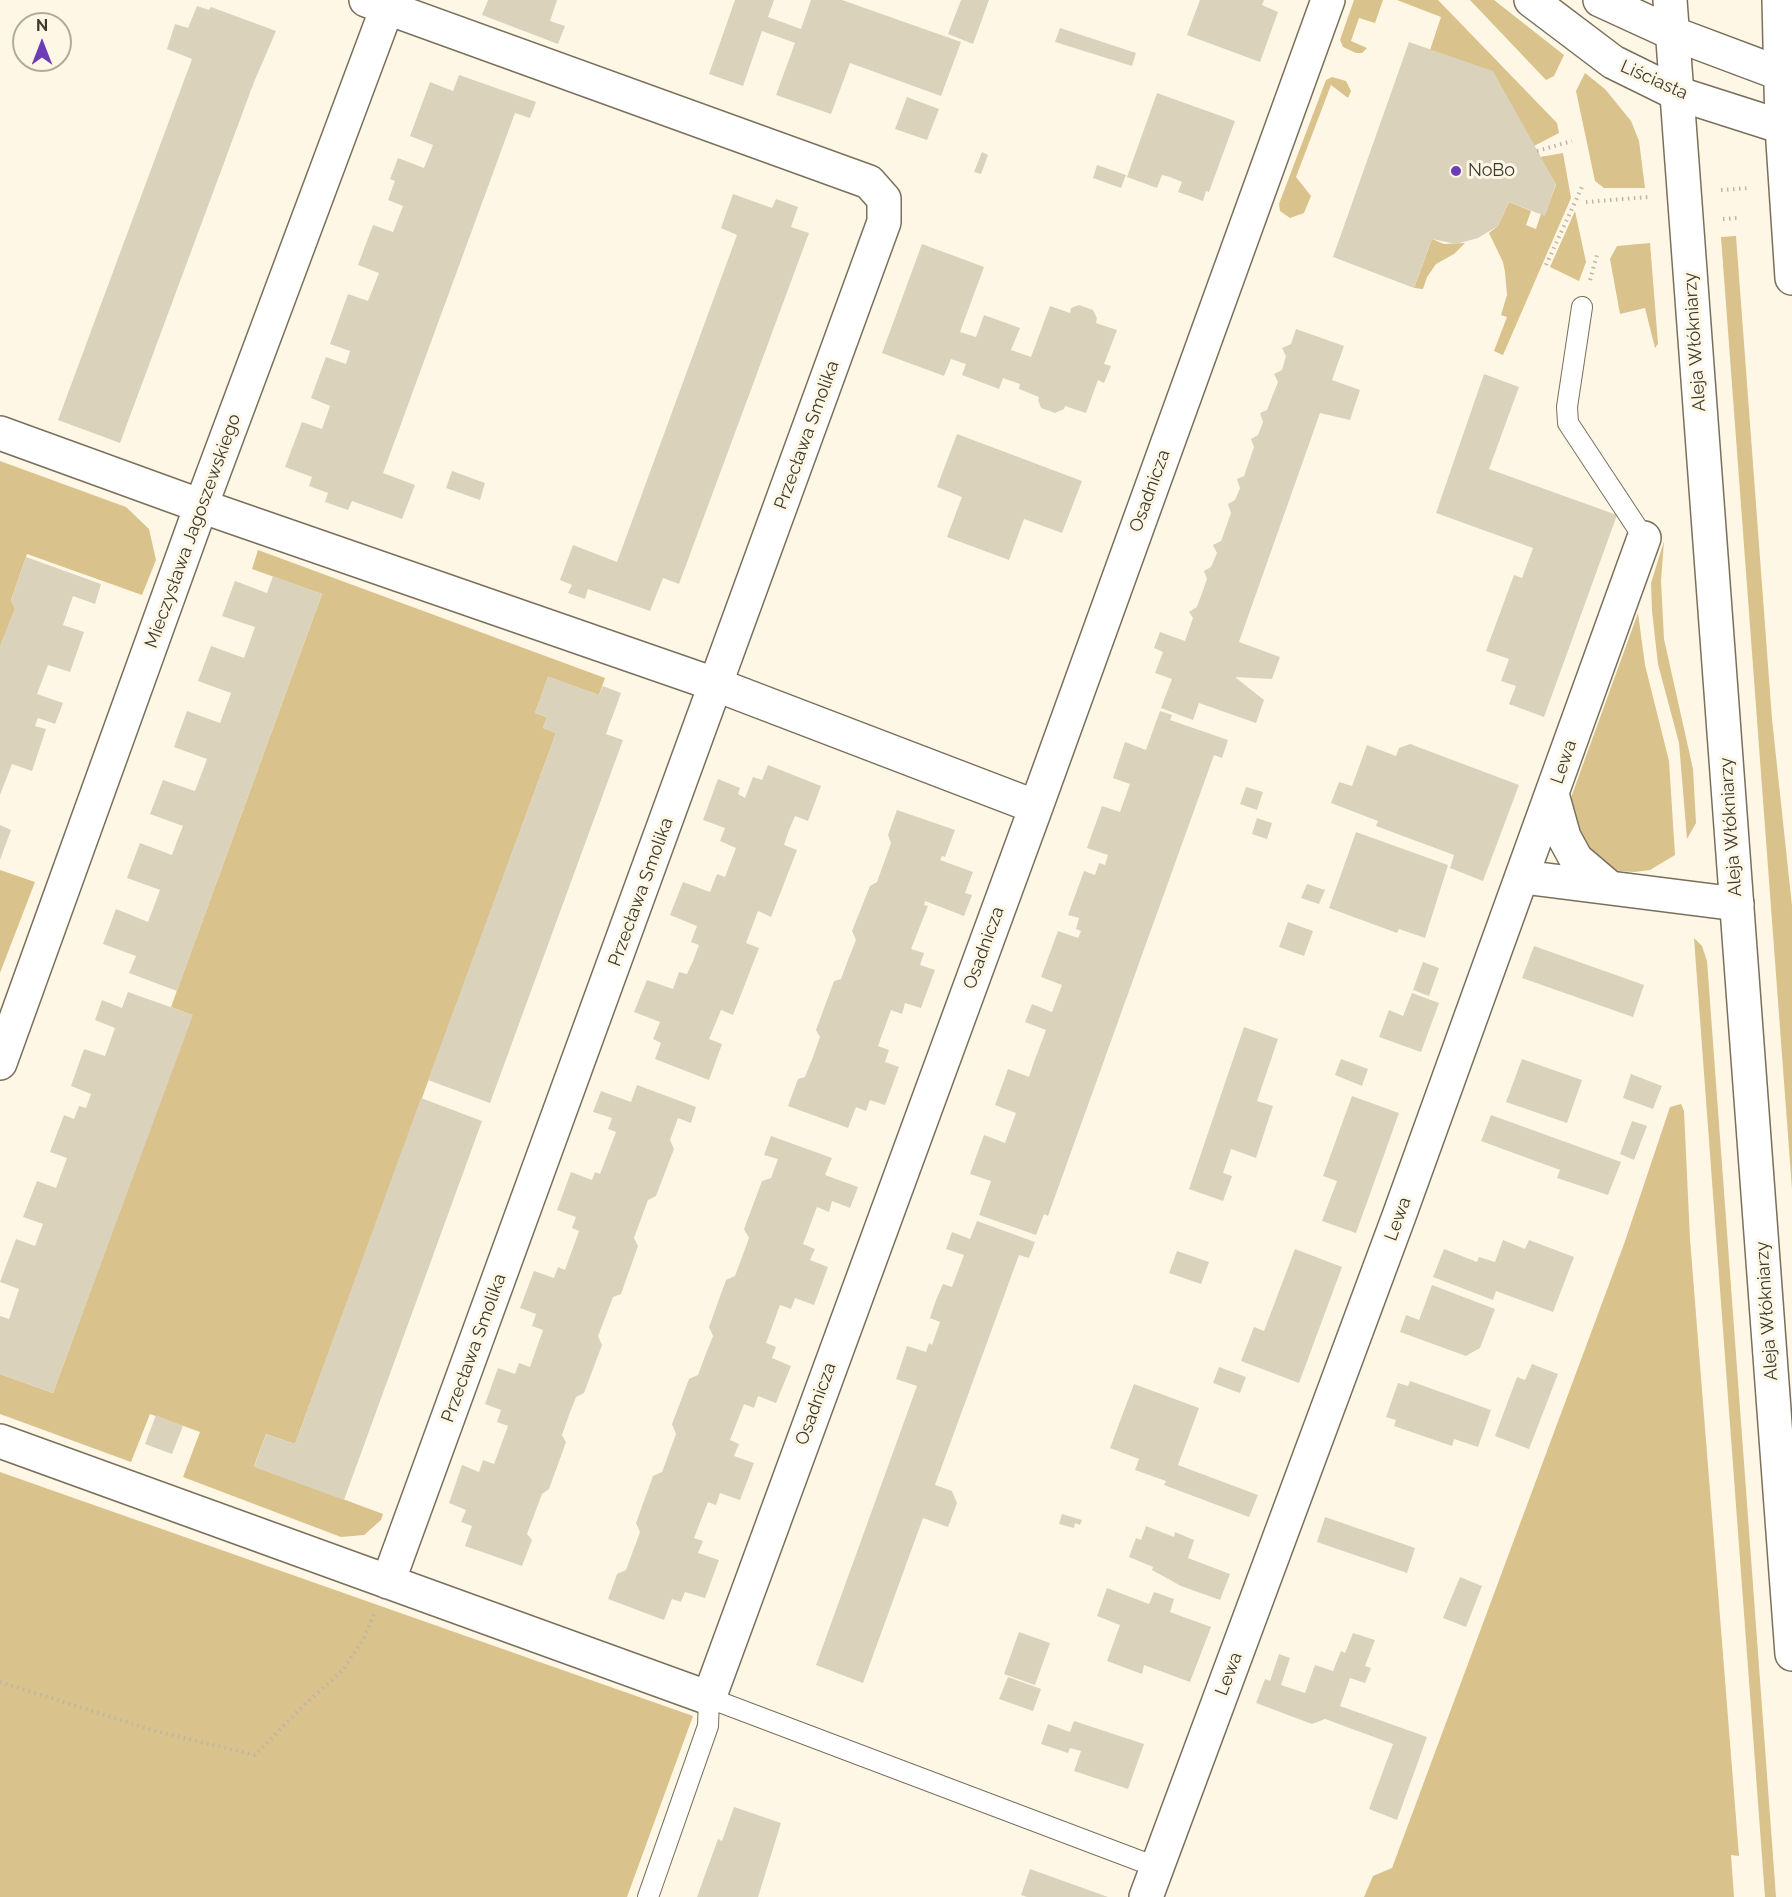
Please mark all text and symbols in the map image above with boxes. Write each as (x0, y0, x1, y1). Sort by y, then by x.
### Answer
north arrow (12, 12, 72, 72)
text: N (36, 16, 48, 35)
street label: Liściasta (1617, 56, 1691, 104)
place label: NoBo (1468, 160, 1515, 182)
marker: NoBo (1449, 164, 1463, 178)
street label: Aleja Włókniarzy (1679, 272, 1711, 412)
street label: Przecława Smolika (770, 358, 844, 512)
street label: Mieczysława Jagoszewskiego (141, 411, 245, 651)
street label: Osadnicza (1125, 447, 1175, 535)
street label: Lewa (1546, 737, 1582, 787)
street label: Aleja Włókniarzy (1715, 757, 1747, 897)
street label: Przecława Smolika (604, 815, 678, 969)
street label: Osadnicza (959, 904, 1009, 992)
street label: Lewa (1380, 1194, 1416, 1244)
street label: Aleja Włókniarzy (1751, 1241, 1783, 1381)
street label: Przecława Smolika (437, 1271, 511, 1425)
street label: Osadnicza (791, 1360, 841, 1448)
street label: Lewa (1211, 1649, 1247, 1699)

